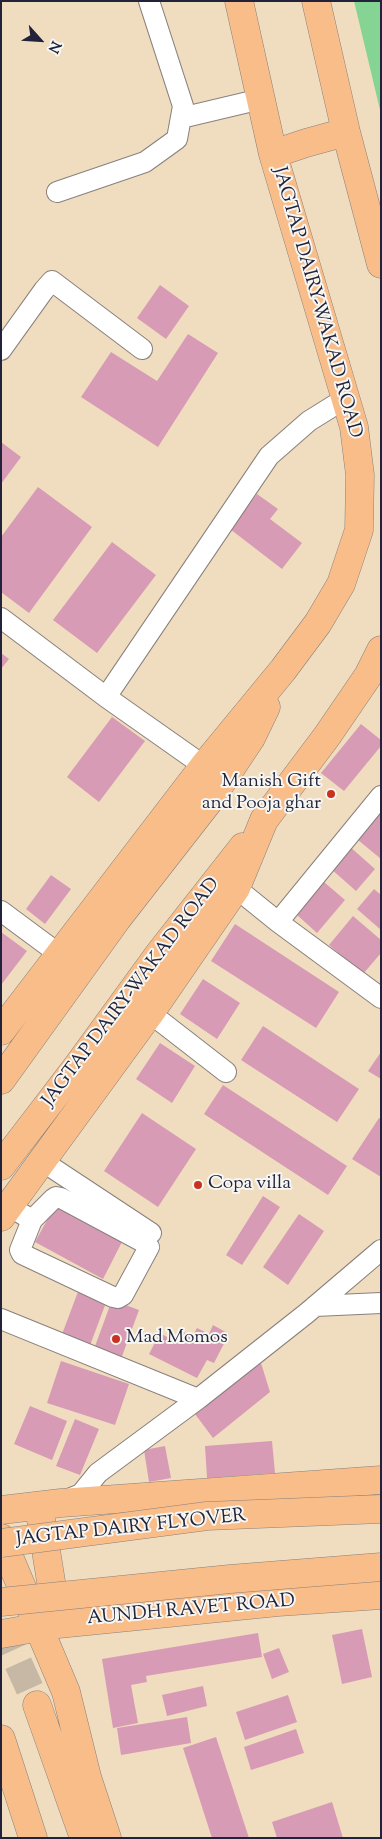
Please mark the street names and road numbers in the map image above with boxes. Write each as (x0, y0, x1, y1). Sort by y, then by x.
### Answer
street label: JAGTAP DAIRY-WAKAD ROAD (266, 165, 366, 441)
street label: JAGTAP DAIRY-WAKAD ROAD (38, 874, 226, 1112)
street label: JAGTAP DAIRY FLYOVER (15, 1506, 247, 1552)
street label: AUNDH RAVET ROAD (86, 1591, 296, 1631)

